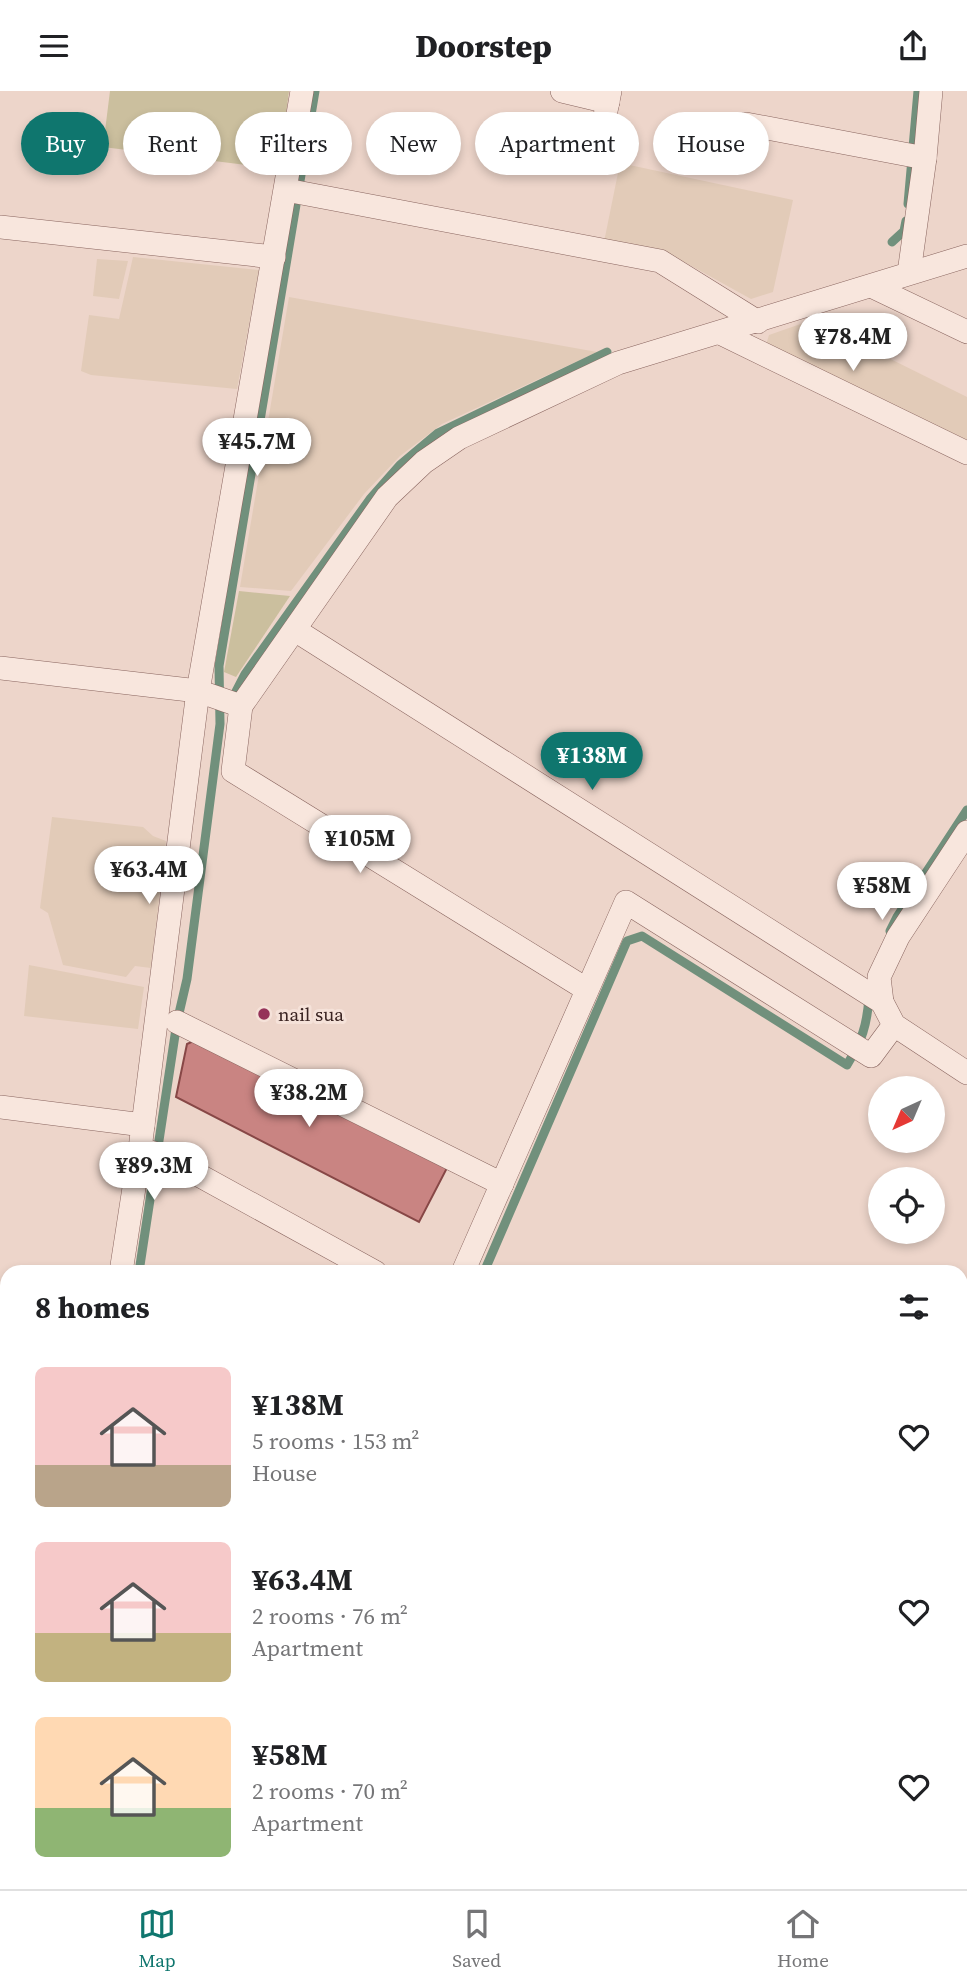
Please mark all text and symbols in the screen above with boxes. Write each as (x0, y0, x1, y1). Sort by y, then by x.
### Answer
text: Doorstep (415, 24, 552, 68)
icon: menu (35, 27, 73, 65)
icon: share (894, 27, 932, 65)
chip: Buy (21, 112, 109, 175)
chip: Rent (123, 112, 221, 175)
chip: Filters (235, 112, 352, 175)
chip: New (366, 112, 461, 175)
chip: Apartment (475, 112, 639, 175)
chip: House (653, 112, 769, 175)
pin: ¥78.4M (796, 313, 910, 373)
text: ¥78.4M (814, 320, 892, 352)
pin: ¥45.7M (200, 419, 314, 478)
text: ¥45.7M (218, 425, 296, 457)
pin: ¥138M (543, 733, 641, 792)
text: ¥138M (557, 739, 627, 771)
pin: ¥105M (311, 815, 409, 875)
text: ¥105M (325, 822, 395, 854)
pin: ¥63.4M (92, 847, 206, 906)
text: ¥63.4M (110, 853, 188, 885)
pin: ¥58M (841, 863, 923, 922)
text: ¥58M (853, 869, 911, 901)
place label: nail sua (278, 1001, 344, 1027)
marker: nail sua (256, 1006, 272, 1022)
pin: ¥38.2M (252, 1069, 366, 1129)
text: ¥38.2M (270, 1076, 348, 1108)
north arrow (868, 1076, 945, 1153)
map controls (868, 1076, 945, 1244)
pin: ¥89.3M (97, 1143, 211, 1202)
text: ¥89.3M (115, 1149, 193, 1181)
button: locate (868, 1167, 945, 1244)
text: 8 homes (35, 1287, 150, 1328)
icon: filters (895, 1288, 933, 1326)
text: ¥138M (252, 1384, 344, 1425)
icon: home (91, 1395, 175, 1479)
icon: heart (895, 1418, 933, 1456)
text: 5 rooms · 153 m² (252, 1425, 419, 1457)
text: House (252, 1457, 317, 1489)
text: ¥63.4M (252, 1559, 353, 1600)
icon: home (91, 1570, 175, 1654)
icon: heart (895, 1593, 933, 1631)
text: 2 rooms · 76 m² (252, 1600, 408, 1632)
text: Apartment (252, 1632, 363, 1664)
text: ¥58M (252, 1734, 328, 1775)
icon: home (91, 1745, 175, 1829)
icon: heart (895, 1768, 933, 1806)
text: 2 rooms · 70 m² (252, 1775, 408, 1807)
text: Apartment (252, 1807, 363, 1839)
tab: Map (138, 1905, 176, 1973)
tab: Saved (452, 1905, 501, 1973)
tab: Home (777, 1905, 829, 1973)

